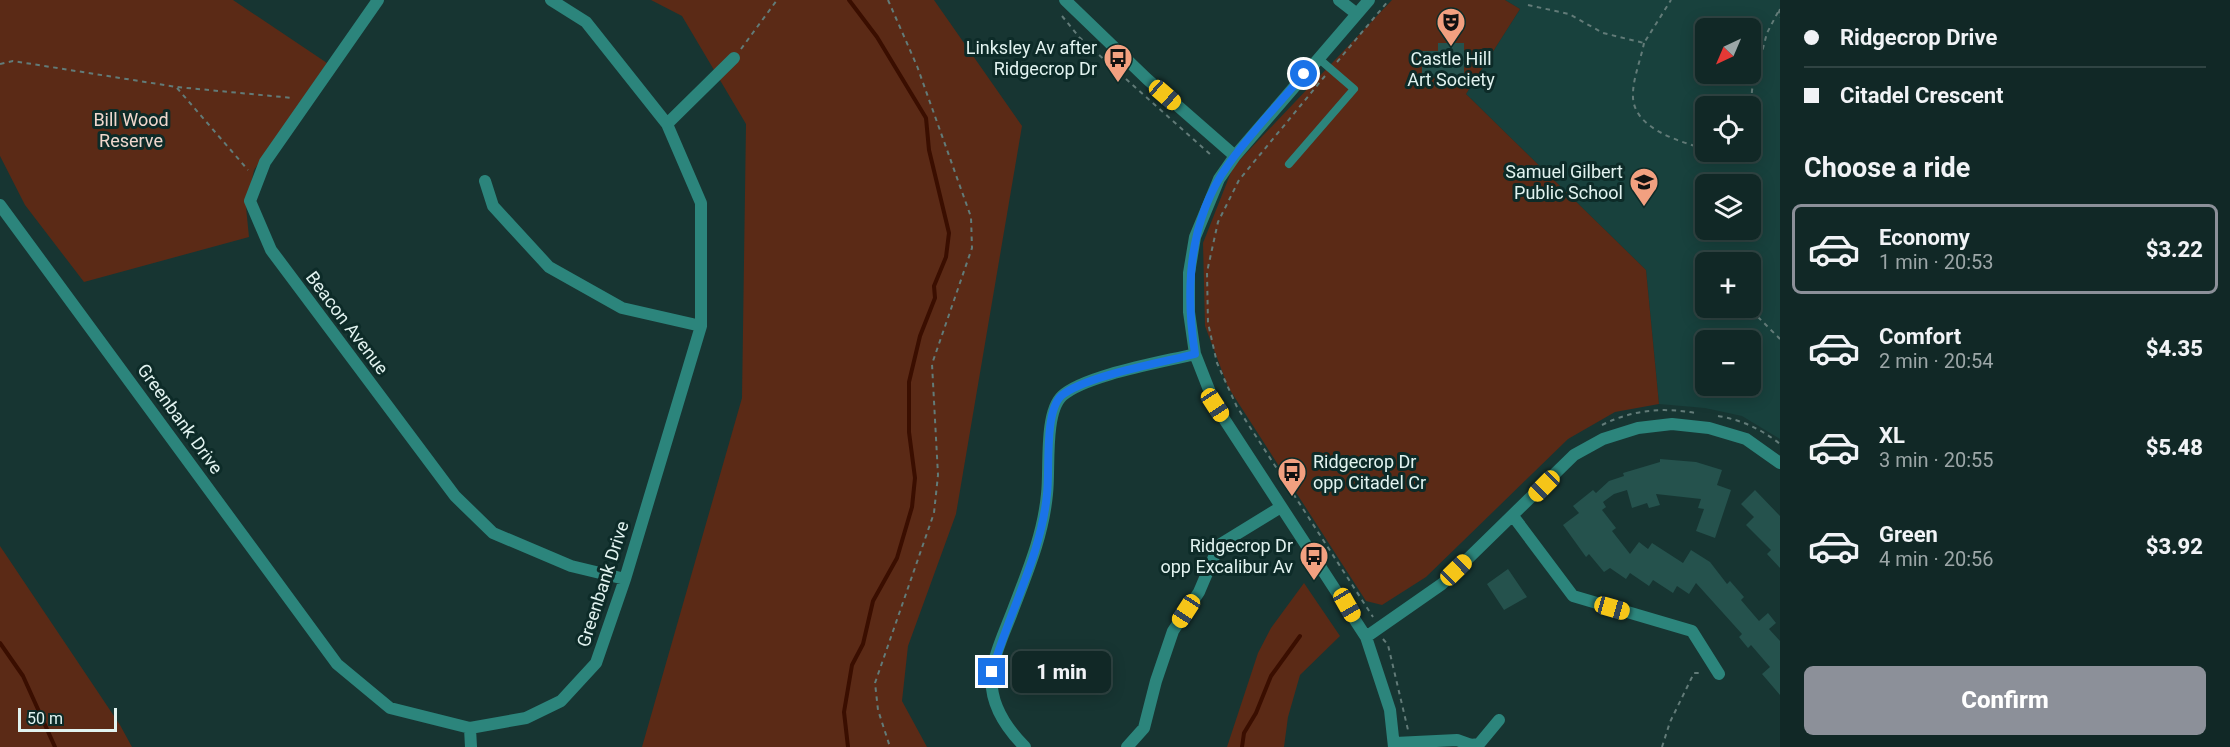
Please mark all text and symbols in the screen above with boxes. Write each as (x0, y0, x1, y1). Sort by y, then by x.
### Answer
theatre icon: Castle Hill Art Society (1435, 6, 1467, 48)
north arrow (1695, 18, 1761, 84)
map controls (1695, 18, 1761, 396)
text: Ridgecrop Drive (1840, 25, 1997, 50)
place label: Linksley Av after Ridgecrop Dr (966, 37, 1097, 79)
bus stop icon: Linksley Av after Ridgecrop Dr (1102, 42, 1134, 84)
place label: Castle Hill Art Society (1407, 48, 1495, 90)
route start (1290, 60, 1317, 87)
car (1146, 76, 1184, 114)
text: Citadel Crescent (1840, 83, 2004, 108)
button: locate (1695, 96, 1761, 162)
park label: Bill Wood Reserve (93, 109, 169, 151)
text: Choose a ride (1804, 152, 1970, 184)
place label: Samuel Gilbert Public School (1505, 161, 1623, 203)
school or university icon: Samuel Gilbert Public School (1628, 166, 1660, 208)
button: layers (1695, 174, 1761, 240)
icon: car (1807, 222, 1861, 276)
text: Economy (1879, 225, 1970, 250)
text: $3.22 (2146, 237, 2203, 262)
text: 1 min · 20:53 (1879, 250, 1994, 274)
button: + (1695, 252, 1761, 318)
street label: Beacon Avenue (302, 267, 393, 378)
icon: car (1807, 321, 1861, 375)
text: Comfort (1879, 324, 1961, 349)
button: − (1695, 330, 1761, 396)
text: $4.35 (2146, 336, 2203, 361)
text: 2 min · 20:54 (1879, 349, 1994, 373)
street label: Greenbank Drive (133, 360, 227, 478)
car (1198, 385, 1232, 425)
icon: car (1807, 420, 1861, 474)
text: XL (1879, 423, 1905, 448)
text: $5.48 (2146, 435, 2203, 460)
text: 3 min · 20:55 (1879, 448, 1994, 472)
place label: Ridgecrop Dr opp Citadel Cr (1313, 451, 1426, 493)
bus stop icon: Ridgecrop Dr opp Citadel Cr (1276, 456, 1308, 498)
car (1525, 467, 1563, 505)
street label: Greenbank Drive (572, 518, 633, 649)
icon: car (1807, 519, 1861, 573)
text: Green (1879, 522, 1938, 547)
text: $3.92 (2146, 534, 2203, 559)
place label: Ridgecrop Dr opp Excalibur Av (1160, 535, 1293, 577)
bus stop icon: Ridgecrop Dr opp Excalibur Av (1298, 540, 1330, 582)
text: 4 min · 20:56 (1879, 547, 1994, 571)
car (1437, 551, 1475, 589)
car (1330, 585, 1364, 625)
car (1169, 591, 1203, 631)
car (1592, 594, 1632, 622)
callout: 1 min (1013, 651, 1112, 693)
route end (978, 658, 1005, 685)
text: 1 min (1036, 660, 1087, 684)
button: Confirm (1804, 666, 2206, 735)
scale bar (18, 705, 117, 732)
text: 50 m (27, 709, 63, 728)

